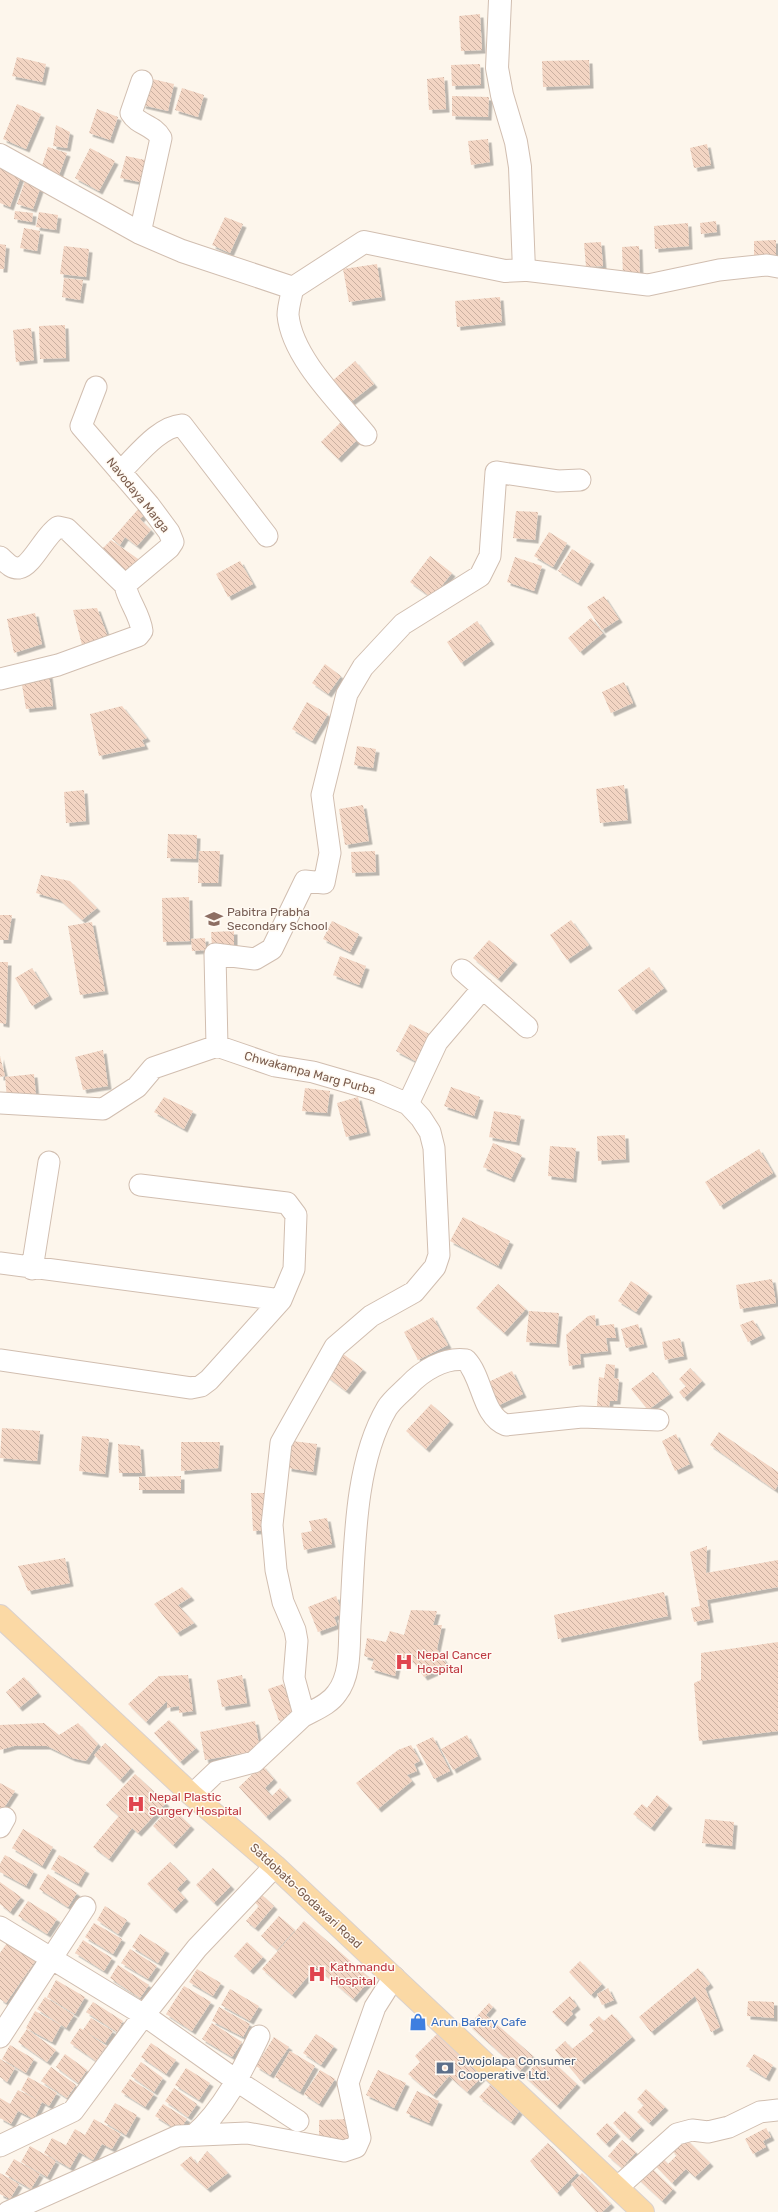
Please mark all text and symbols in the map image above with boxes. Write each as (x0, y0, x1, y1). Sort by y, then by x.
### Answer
street label: Navodaya Marga (104, 455, 172, 535)
place label: Pabitra Prabha Secondary School (227, 905, 328, 933)
school or university icon: Pabitra Prabha Secondary School (204, 909, 224, 929)
street label: Chwakampa Marg Purba (243, 1049, 377, 1097)
place label: Nepal Cancer Hospital (417, 1648, 492, 1676)
hospital icon: Nepal Cancer Hospital (394, 1652, 414, 1672)
place label: Nepal Plastic Surgery Hospital (149, 1790, 242, 1818)
hospital icon: Nepal Plastic Surgery Hospital (126, 1794, 146, 1814)
street label: Satdobato-Godawari Road (247, 1841, 365, 1951)
place label: Kathmandu Hospital (330, 1960, 395, 1988)
hospital icon: Kathmandu Hospital (307, 1964, 327, 1984)
shop icon: Arun Bafery Cafe (408, 2012, 428, 2032)
place label: Arun Bafery Cafe (431, 2015, 527, 2029)
place label: Jwojolapa Consumer Cooperative Ltd. (458, 2054, 576, 2082)
bank icon: Jwojolapa Consumer Cooperative Ltd. (435, 2058, 455, 2078)

